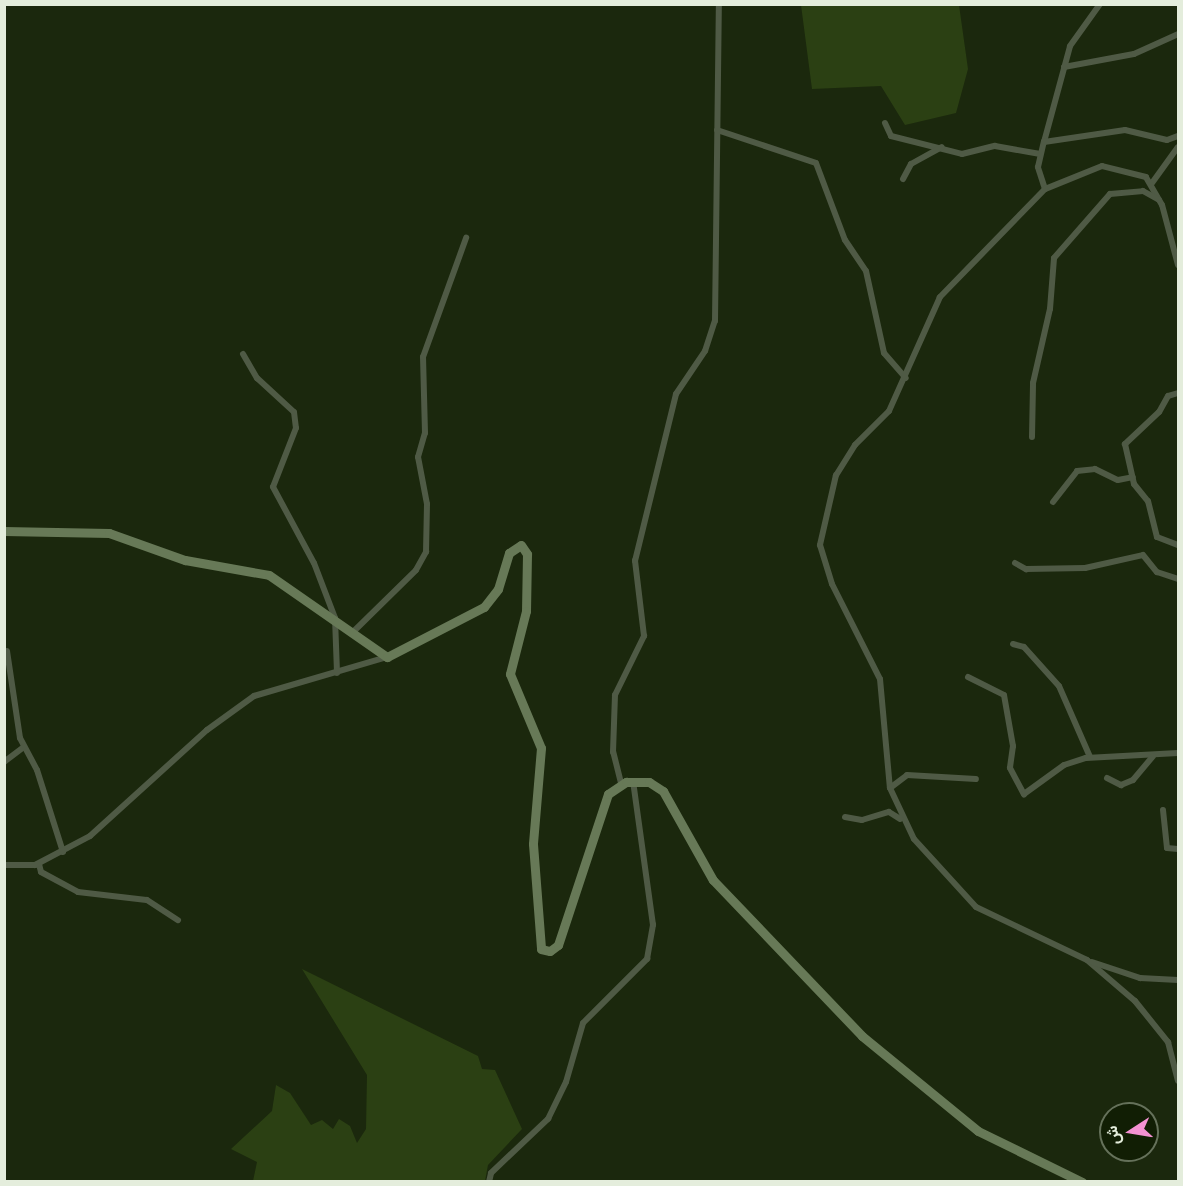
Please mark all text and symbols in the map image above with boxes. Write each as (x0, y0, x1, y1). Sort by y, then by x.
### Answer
north arrow (1099, 1102, 1159, 1162)
text: ش (1100, 1124, 1126, 1147)

